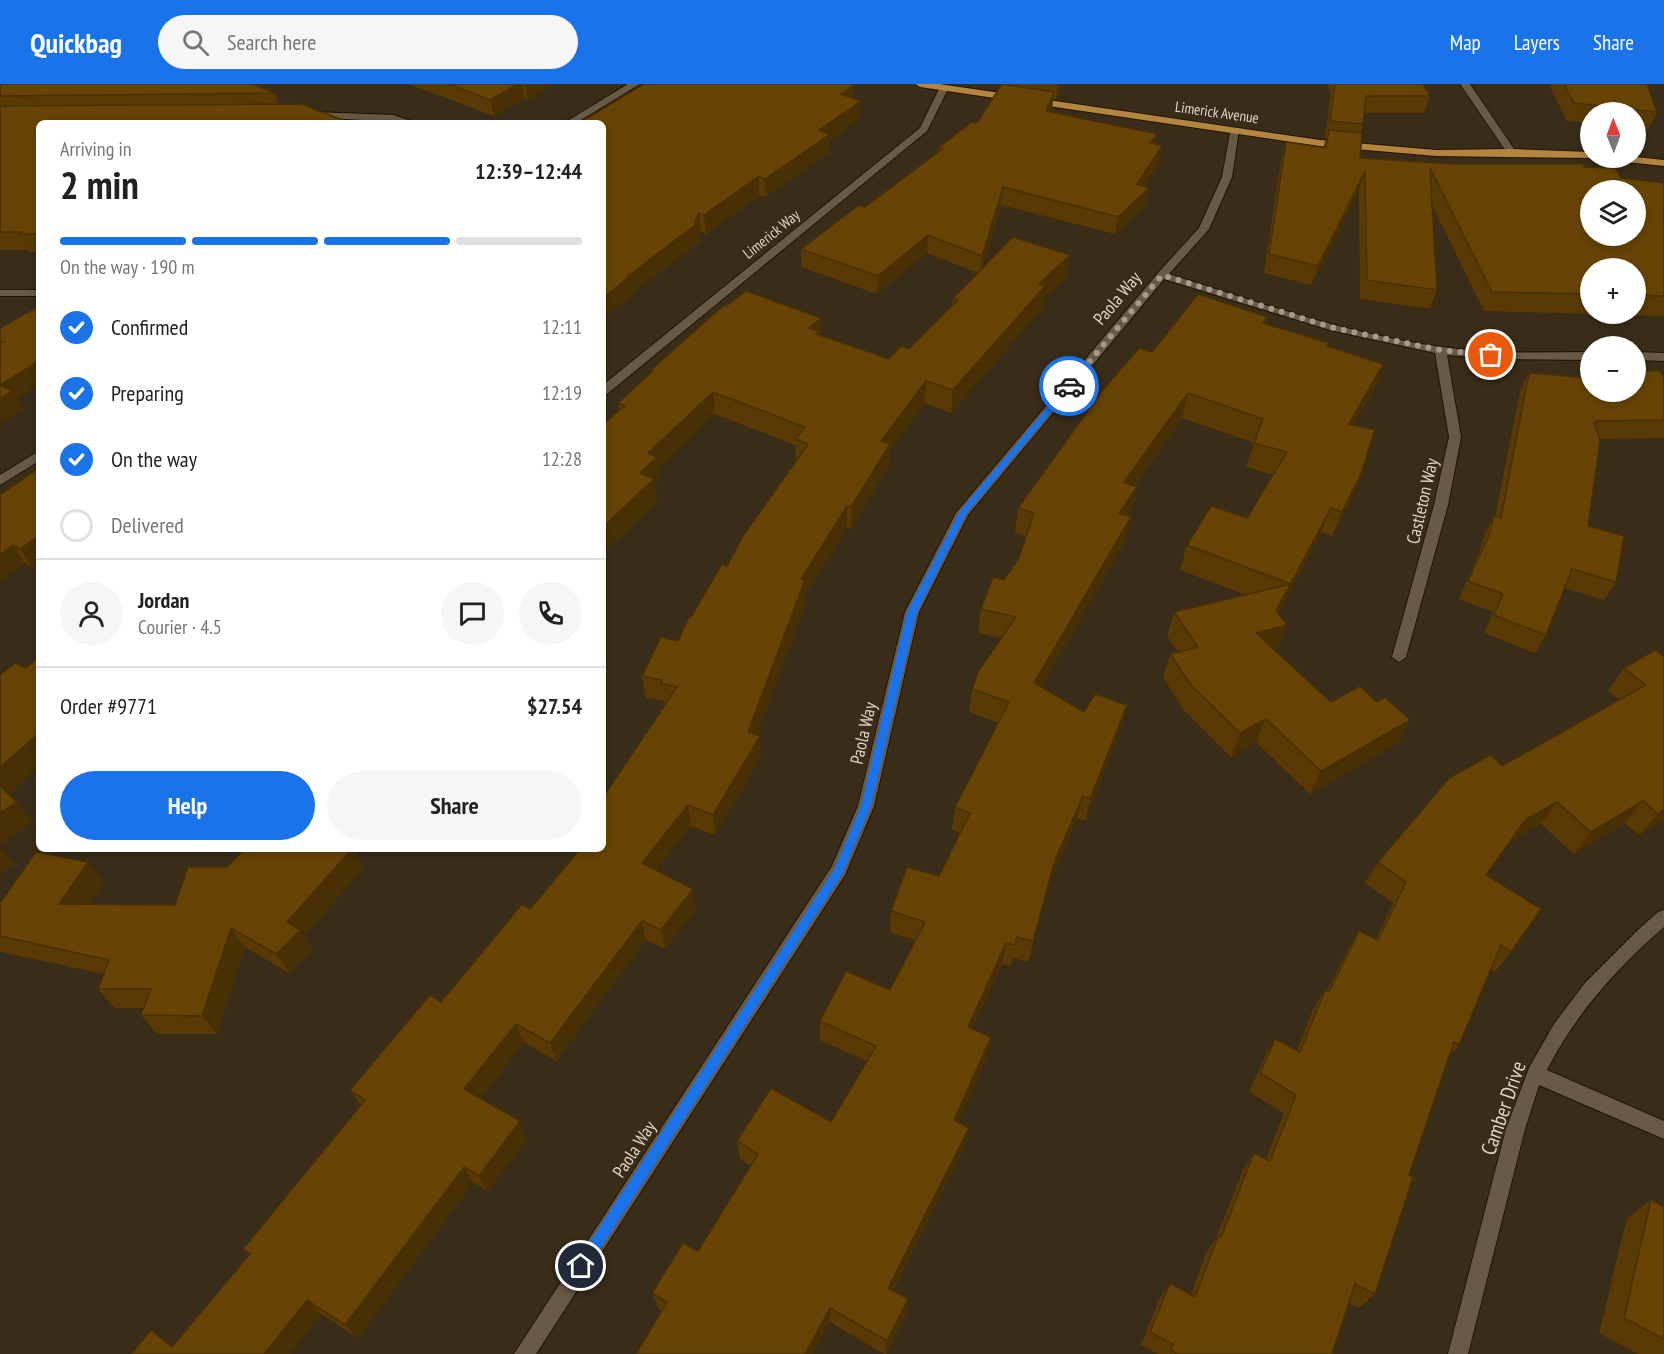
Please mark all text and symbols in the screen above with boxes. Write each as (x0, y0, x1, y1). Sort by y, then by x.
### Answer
search box (158, 15, 578, 69)
text: Quickbag (30, 24, 122, 61)
icon: search (179, 26, 212, 59)
text: Search here (227, 28, 316, 56)
text: Map (1450, 29, 1481, 56)
text: Layers (1514, 29, 1560, 56)
text: Share (1593, 29, 1634, 56)
street label: Limerick Avenue (1174, 97, 1260, 127)
north arrow (1580, 102, 1646, 168)
map controls (1580, 102, 1646, 402)
text: Arriving in (60, 136, 132, 162)
text: 12:39–12:44 (475, 157, 582, 185)
text: 2 min (60, 159, 139, 210)
button: layers (1580, 180, 1646, 246)
street label: Limerick Way (739, 205, 804, 263)
text: On the way · 190 m (60, 254, 195, 280)
button: + (1580, 258, 1646, 324)
street label: Paola Way (1088, 266, 1146, 330)
icon: check (60, 311, 93, 344)
text: Confirmed (111, 313, 188, 341)
text: 12:11 (542, 314, 582, 340)
pin (1465, 329, 1516, 380)
button: − (1580, 336, 1646, 402)
icon: bag (1474, 338, 1507, 371)
courier (1039, 356, 1099, 416)
icon: car (1053, 370, 1086, 403)
icon: check (60, 377, 93, 410)
text: Preparing (111, 379, 184, 407)
text: 12:19 (542, 380, 582, 406)
icon: check (60, 443, 93, 476)
text: On the way (111, 445, 197, 473)
text: 12:28 (542, 446, 582, 472)
street label: Castleton Way (1401, 456, 1443, 546)
text: Delivered (111, 511, 184, 539)
button: person (60, 582, 123, 645)
button: chat (441, 582, 504, 645)
button: phone (519, 582, 582, 645)
text: Jordan (138, 586, 189, 614)
text: Courier · 4.5 (138, 614, 222, 640)
text: Order #9771 (60, 692, 157, 720)
text: $27.54 (527, 692, 582, 720)
street label: Paola Way (845, 700, 881, 766)
button: Help (60, 771, 315, 840)
button: Share (327, 771, 582, 840)
street label: Camber Drive (1474, 1057, 1532, 1159)
street label: Paola Way (607, 1116, 661, 1182)
pin (555, 1240, 606, 1291)
icon: home (564, 1249, 597, 1282)

